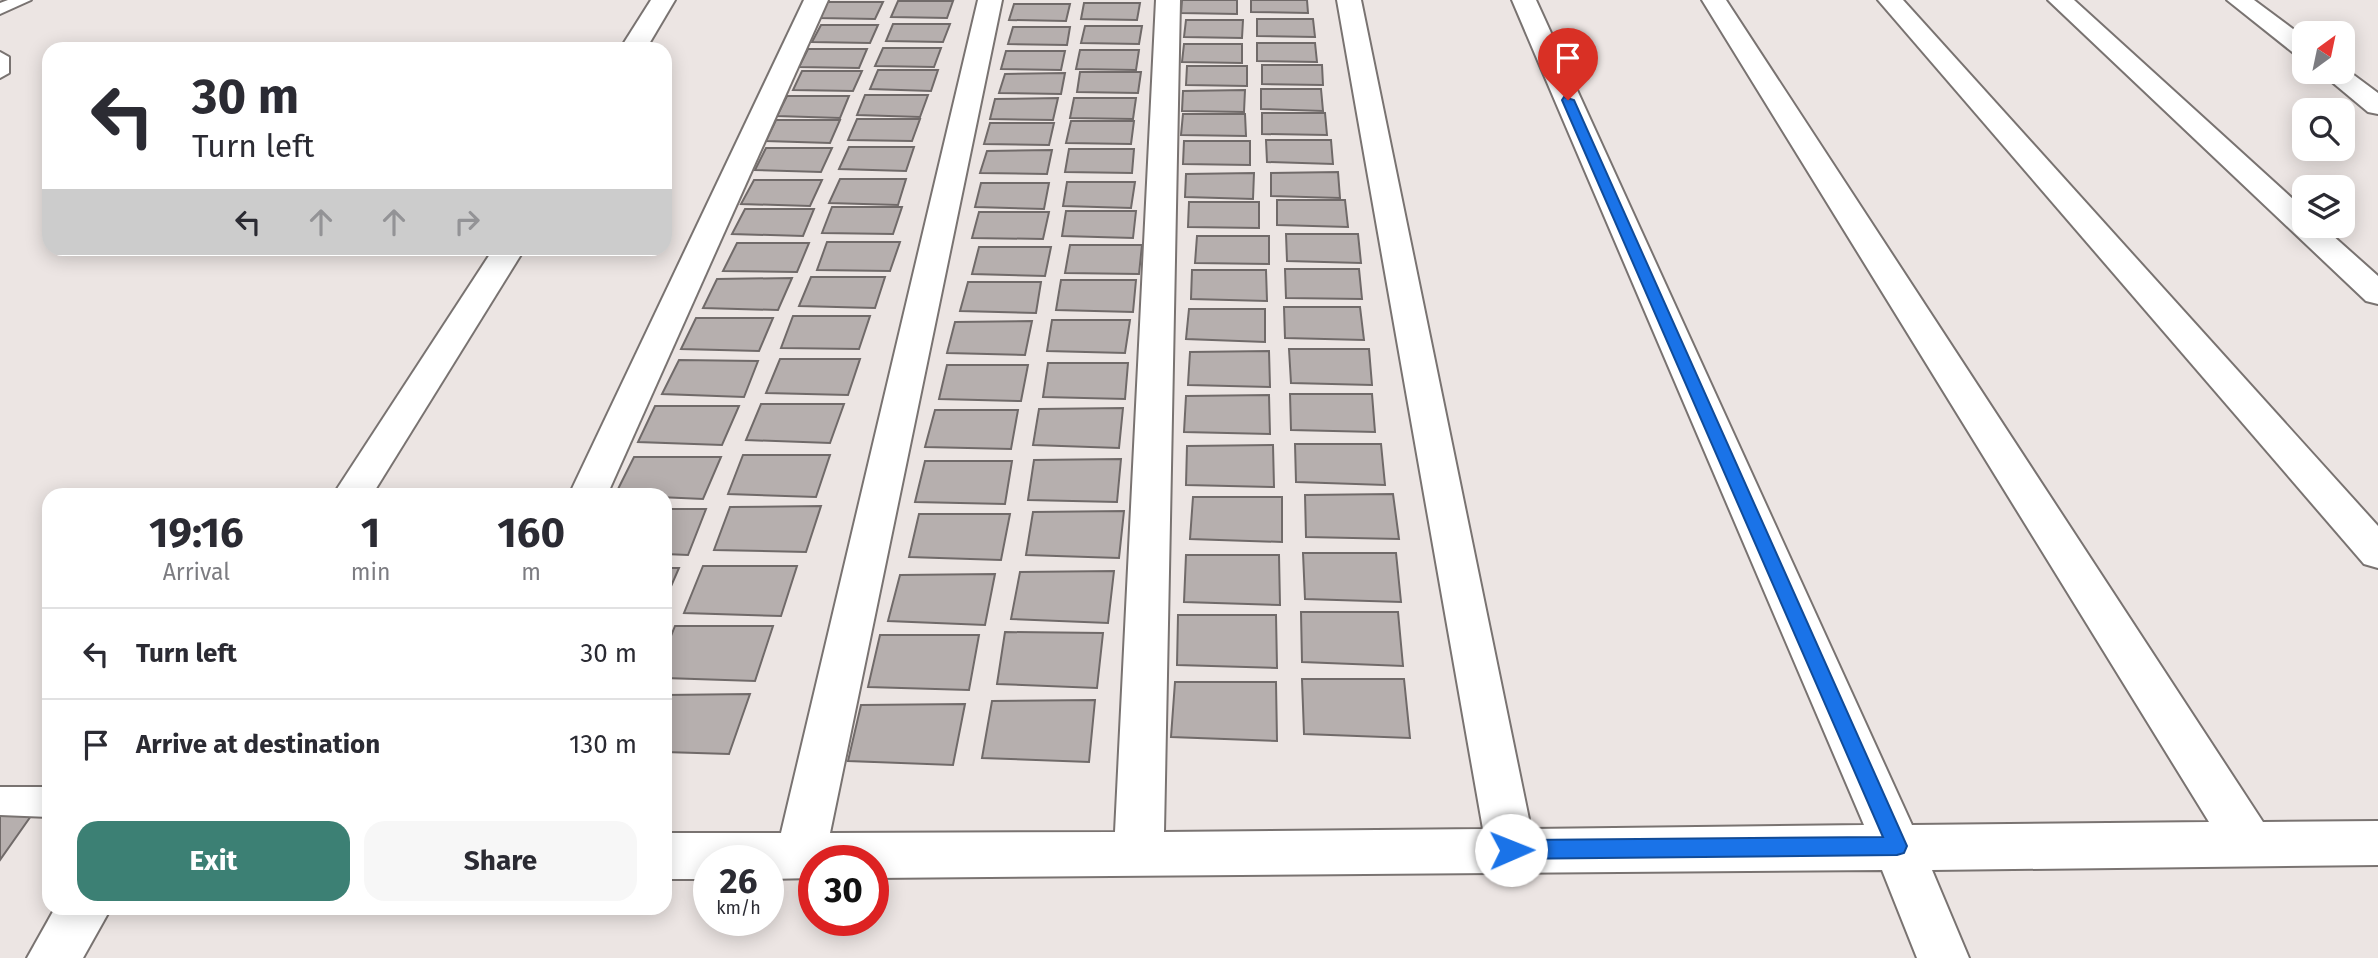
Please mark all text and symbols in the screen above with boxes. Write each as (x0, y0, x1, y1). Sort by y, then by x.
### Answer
north arrow (2292, 21, 2356, 84)
map controls (2292, 21, 2355, 238)
pin (1538, 28, 1598, 100)
icon: arrive (1549, 39, 1587, 77)
text: 30 m (192, 67, 299, 126)
icon: left (77, 70, 168, 161)
button: search (2292, 98, 2355, 161)
text: Turn left (192, 127, 314, 165)
button: layers (2292, 175, 2355, 238)
icon: left (229, 203, 267, 241)
icon: ahead (302, 203, 340, 241)
icon: ahead (375, 203, 413, 241)
icon: right (448, 203, 486, 241)
text: 19:16 (149, 508, 244, 558)
text: 1 (361, 508, 380, 558)
text: 160 (497, 508, 565, 558)
text: Arrival (163, 558, 230, 586)
text: min (351, 558, 390, 586)
text: m (521, 558, 541, 586)
icon: left (77, 635, 115, 673)
text: Turn left (136, 638, 237, 669)
text: 30 m (580, 638, 637, 669)
icon: arrive (77, 726, 115, 764)
text: Arrive at destination (136, 729, 380, 760)
text: 130 m (569, 729, 637, 760)
position arrow (1474, 813, 1548, 887)
button: Exit (77, 821, 350, 901)
button: Share (364, 821, 637, 901)
speed limit sign: 30 (798, 845, 889, 936)
text: 26 (720, 860, 757, 902)
text: km/h (716, 897, 761, 919)

